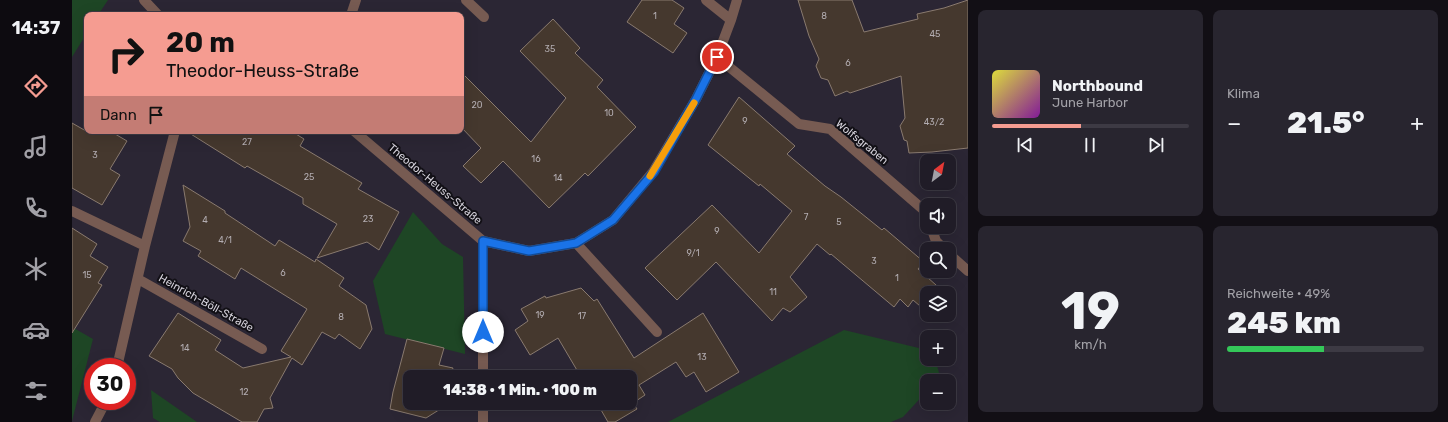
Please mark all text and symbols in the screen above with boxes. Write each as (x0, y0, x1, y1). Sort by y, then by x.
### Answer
house number: 1 (653, 11, 657, 21)
house number: 8 (821, 11, 827, 21)
text: 14:37 (12, 17, 60, 39)
text: 20 m (166, 26, 235, 59)
icon: right (100, 28, 152, 80)
house number: 45 (930, 29, 940, 39)
pin (700, 40, 734, 74)
house number: 35 (545, 44, 555, 54)
icon: arrive (706, 46, 728, 68)
house number: 6 (845, 58, 851, 68)
text: Theodor-Heuss-Straße (166, 60, 359, 82)
icon: directions (22, 72, 50, 100)
text: Northbound (1052, 77, 1143, 95)
text: Klima (1227, 86, 1260, 101)
text: June Harbor (1052, 95, 1128, 110)
house number: 20 (472, 100, 483, 110)
icon: arrive (145, 104, 167, 126)
text: 21.5° (1287, 105, 1365, 141)
text: Dann (100, 106, 137, 124)
house number: 10 (604, 108, 614, 118)
text: − (1227, 110, 1241, 137)
text: + (1410, 110, 1424, 137)
house number: 9 (742, 116, 748, 126)
street label: Wolfsgraben (833, 117, 891, 167)
house number: 43/2 (924, 117, 944, 127)
icon: music (22, 133, 50, 161)
icon: previous (1014, 134, 1036, 156)
icon: pause (1079, 134, 1101, 156)
icon: next (1145, 134, 1167, 156)
house number: 27 (242, 137, 252, 147)
street label: Theodor-Heuss-Straße (386, 141, 484, 227)
house number: 3 (92, 150, 98, 160)
house number: 16 (531, 154, 541, 164)
north arrow (920, 154, 956, 190)
map controls (920, 154, 956, 410)
house number: 25 (304, 172, 314, 182)
house number: 14 (553, 173, 563, 183)
icon: phone (22, 194, 50, 222)
button: sound (920, 198, 956, 234)
house number: 7 (804, 212, 809, 222)
house number: 23 (363, 214, 373, 224)
house number: 4 (202, 215, 208, 225)
house number: 5 (836, 217, 842, 227)
house number: 9 (714, 226, 720, 236)
house number: 4/1 (218, 235, 232, 245)
button: search (920, 242, 956, 278)
house number: 9/1 (686, 248, 700, 258)
icon: climate (22, 255, 50, 283)
house number: 3 (871, 256, 877, 266)
house number: 6 (280, 268, 286, 278)
house number: 15 (82, 270, 92, 280)
street label: Heinrich-Böll-Straße (156, 272, 256, 334)
house number: 1 (895, 273, 899, 283)
text: 19 (1061, 280, 1120, 342)
button: layers (920, 286, 956, 322)
text: Reichweite · 49% (1227, 286, 1330, 301)
house number: 11 (769, 287, 777, 297)
text: 245 km (1227, 305, 1341, 341)
house number: 19 (535, 310, 545, 320)
position arrow (462, 311, 504, 353)
house number: 17 (578, 311, 587, 321)
house number: 8 (338, 312, 344, 322)
icon: car (22, 316, 50, 344)
button: + (920, 330, 956, 366)
text: km/h (1074, 337, 1107, 352)
house number: 14 (180, 343, 190, 353)
house number: 13 (697, 352, 707, 362)
speed limit sign: 30 (84, 358, 136, 410)
button: − (920, 374, 956, 410)
icon: filters (22, 377, 50, 405)
text: 14:38 · 1 Min. · 100 m (443, 381, 597, 399)
house number: 12 (239, 387, 249, 397)

